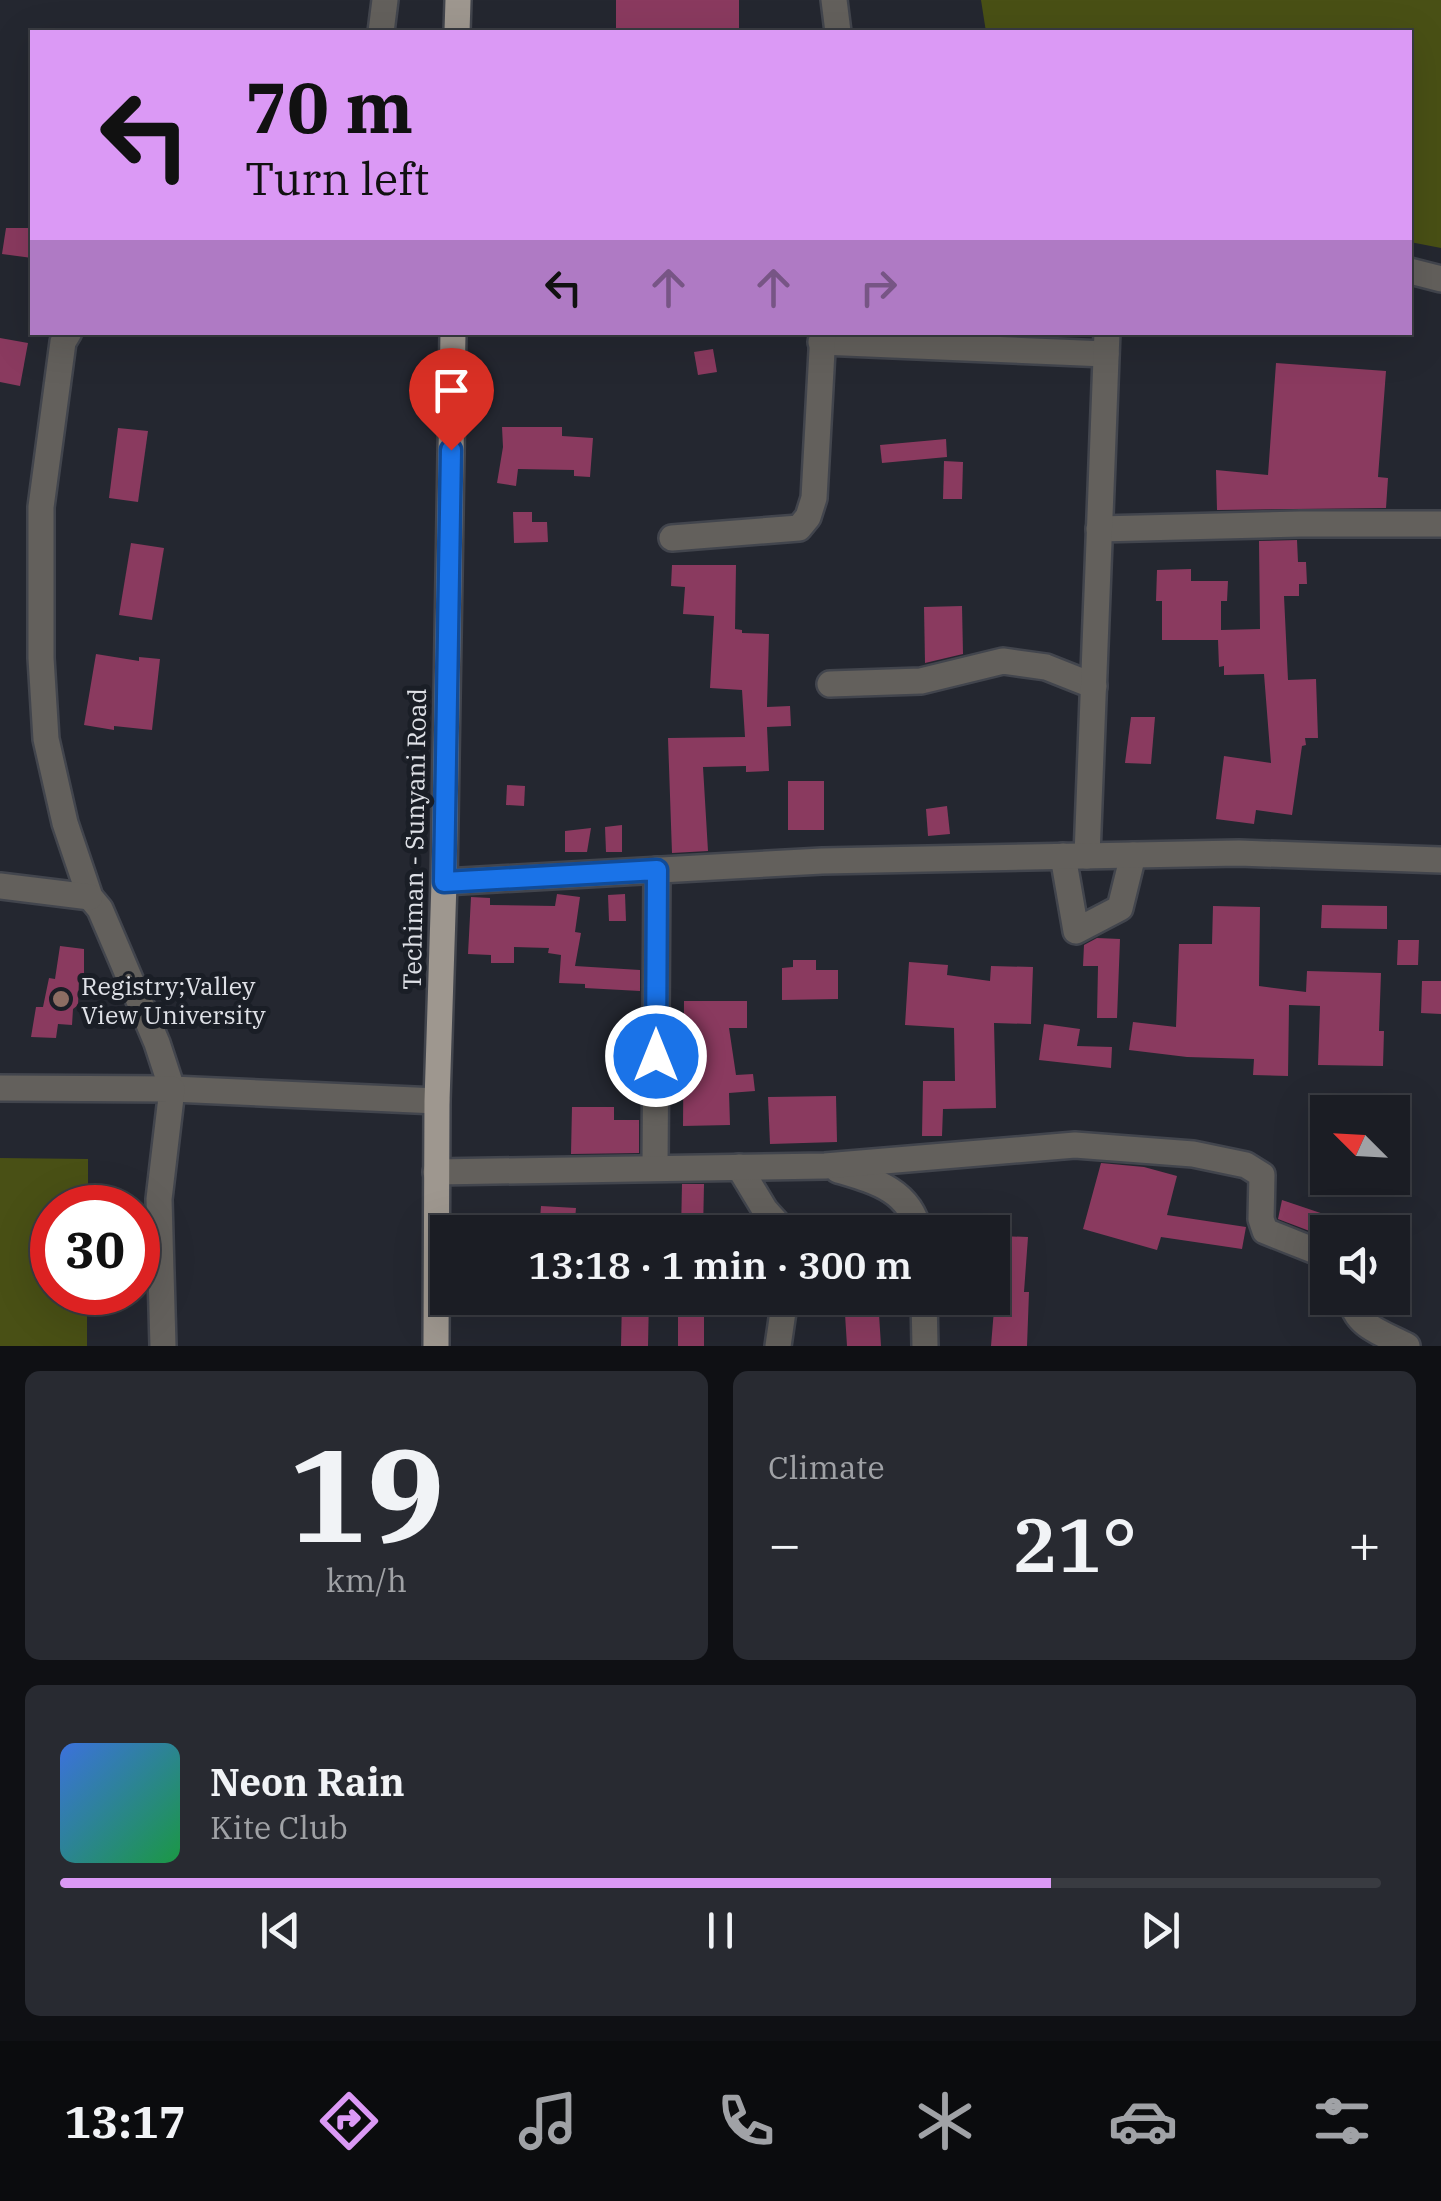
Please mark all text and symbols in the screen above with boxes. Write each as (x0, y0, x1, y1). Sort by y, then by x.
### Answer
text: 70 m (245, 61, 413, 152)
icon: left (80, 70, 210, 200)
text: Turn left (245, 149, 429, 207)
icon: left (536, 260, 591, 315)
icon: ahead (641, 260, 696, 315)
icon: ahead (746, 260, 801, 315)
icon: right (851, 260, 906, 315)
pin (409, 348, 494, 451)
icon: arrive (424, 363, 479, 418)
street label: Techiman - Sunyani Road (395, 688, 433, 990)
place label: Registry;Valley View University (81, 969, 266, 1031)
marker: Registry;Valley View University (50, 988, 72, 1010)
position arrow (604, 1004, 708, 1108)
north arrow (1310, 1095, 1410, 1195)
map controls (1310, 1095, 1410, 1315)
speed limit sign: 30 (30, 1185, 160, 1315)
button: sound (1310, 1215, 1410, 1315)
text: 13:18 · 1 min · 300 m (528, 1240, 912, 1289)
text: 19 (288, 1409, 445, 1578)
text: Climate (768, 1446, 885, 1488)
text: 21° (1012, 1495, 1137, 1593)
text: − (768, 1508, 801, 1579)
text: + (1348, 1508, 1381, 1579)
text: km/h (326, 1559, 407, 1601)
text: Neon Rain (210, 1757, 405, 1806)
text: Kite Club (210, 1806, 348, 1848)
icon: previous (253, 1903, 308, 1958)
icon: pause (693, 1903, 748, 1958)
icon: next (1133, 1903, 1188, 1958)
icon: directions (314, 2086, 384, 2156)
icon: music (513, 2086, 583, 2156)
icon: phone (711, 2086, 781, 2156)
icon: climate (910, 2086, 980, 2156)
icon: car (1108, 2086, 1178, 2156)
icon: filters (1307, 2086, 1377, 2156)
text: 13:17 (64, 2092, 186, 2150)

